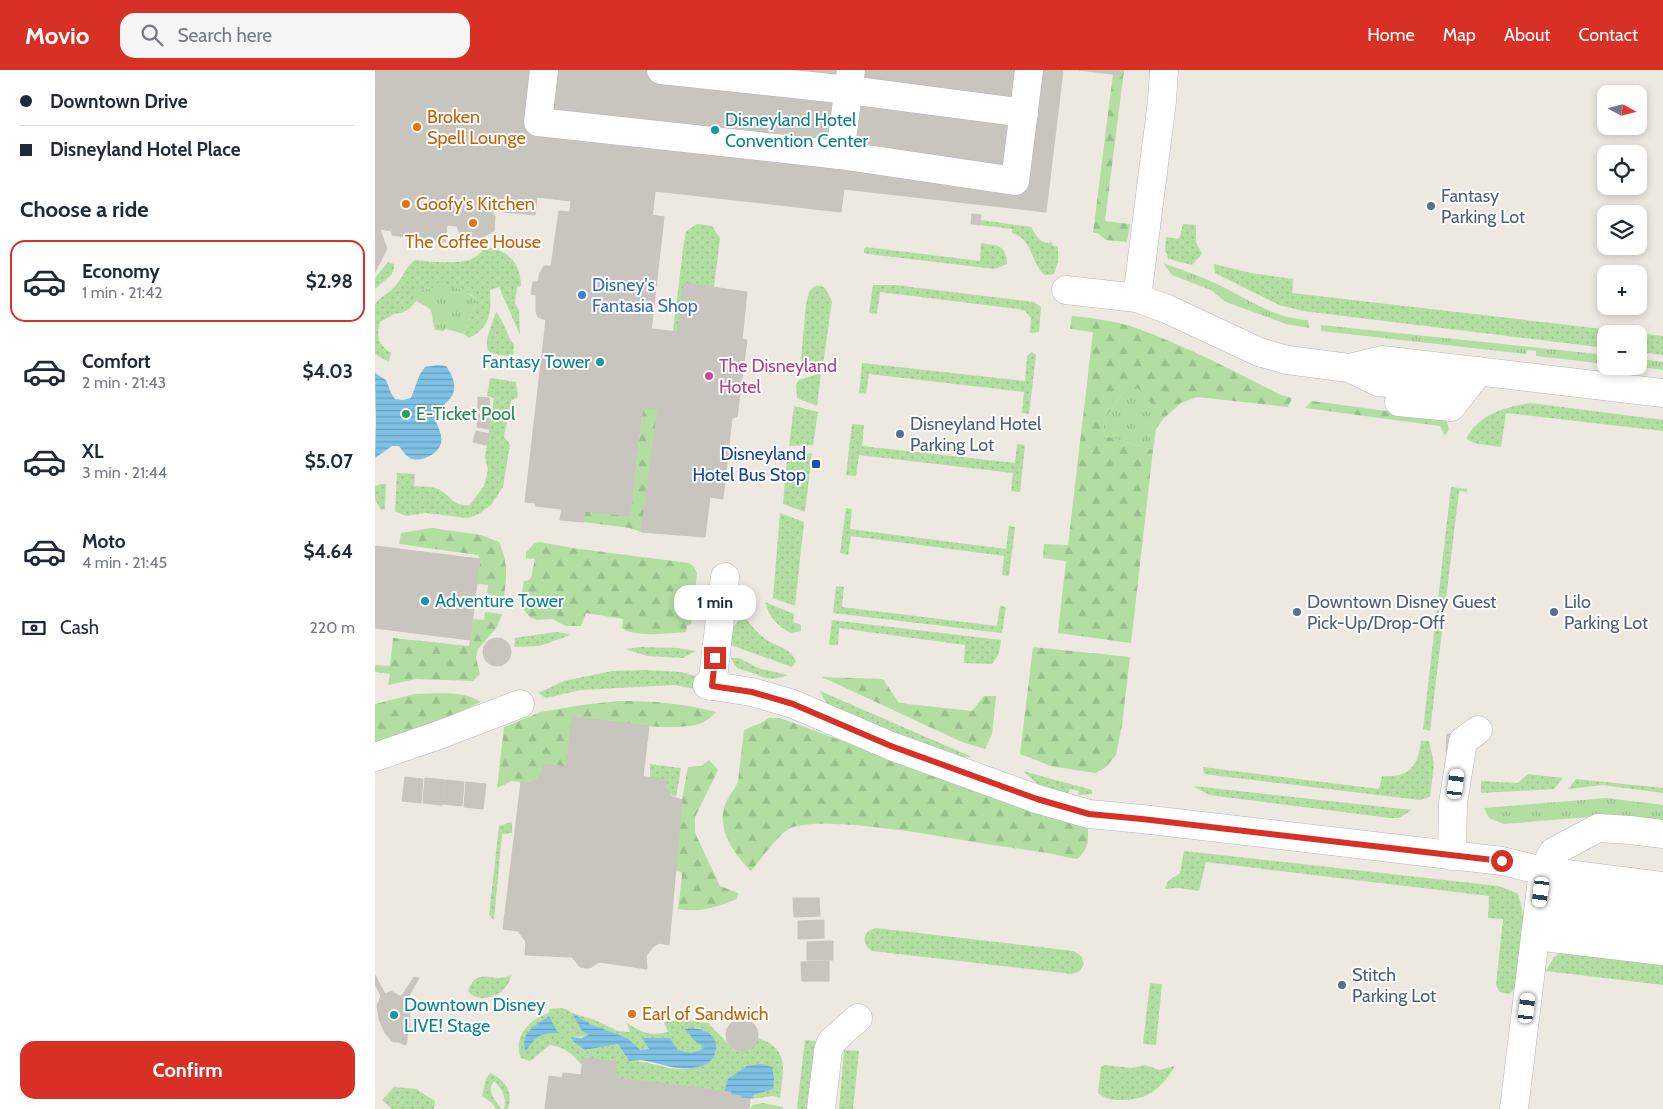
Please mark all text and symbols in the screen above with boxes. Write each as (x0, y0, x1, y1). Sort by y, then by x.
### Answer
search box (120, 13, 470, 58)
text: Movio (25, 21, 90, 50)
icon: search (138, 21, 166, 49)
text: Search here (178, 24, 272, 47)
text: Home (1367, 24, 1415, 46)
text: Map (1443, 24, 1476, 46)
text: About (1504, 24, 1550, 46)
text: Contact (1578, 24, 1638, 46)
north arrow (1597, 85, 1647, 135)
map controls (1597, 85, 1647, 375)
text: Downtown Drive (50, 90, 188, 113)
place label: Broken Spell Lounge (427, 106, 526, 149)
place label: Disneyland Hotel Convention Center (725, 109, 868, 152)
marker: Broken Spell Lounge (411, 121, 423, 133)
marker: Disneyland Hotel Convention Center (709, 124, 721, 136)
text: Disneyland Hotel Place (50, 138, 241, 161)
button: locate (1597, 145, 1647, 195)
place label: Fantasy Parking Lot (1441, 185, 1525, 228)
place label: Goofy's Kitchen (416, 193, 535, 215)
text: Choose a ride (20, 196, 149, 223)
marker: Goofy's Kitchen (400, 198, 412, 210)
marker: Fantasy Parking Lot (1425, 200, 1437, 212)
button: layers (1597, 205, 1647, 255)
marker: The Coffee House (467, 217, 479, 229)
place label: The Coffee House (405, 231, 541, 253)
icon: car (22, 259, 67, 304)
text: Economy (82, 260, 160, 283)
button: + (1597, 265, 1647, 315)
text: $2.98 (306, 270, 353, 293)
place label: Disney's Fantasia Shop (592, 274, 698, 317)
text: 1 min · 21:42 (82, 283, 163, 302)
marker: Disney's Fantasia Shop (576, 289, 588, 301)
button: − (1597, 325, 1647, 375)
icon: car (22, 349, 67, 394)
text: Comfort (82, 350, 151, 373)
place label: Fantasy Tower (482, 351, 590, 373)
place label: The Disneyland Hotel (719, 355, 837, 398)
marker: Fantasy Tower (594, 356, 606, 368)
text: $4.03 (302, 360, 353, 383)
marker: The Disneyland Hotel (703, 370, 715, 382)
text: 2 min · 21:43 (82, 373, 166, 392)
place label: E-Ticket Pool (416, 403, 516, 425)
marker: E-Ticket Pool (400, 408, 412, 420)
place label: Disneyland Hotel Parking Lot (910, 413, 1042, 456)
marker: Disneyland Hotel Parking Lot (894, 428, 906, 440)
icon: car (22, 439, 67, 484)
text: XL (82, 440, 103, 463)
place label: Disneyland Hotel Bus Stop (693, 443, 806, 486)
text: $5.07 (305, 450, 353, 473)
marker: Disneyland Hotel Bus Stop (810, 458, 822, 470)
text: 3 min · 21:44 (82, 463, 167, 482)
icon: car (22, 529, 67, 574)
text: Moto (82, 530, 126, 553)
text: $4.64 (303, 540, 353, 563)
text: 4 min · 21:45 (82, 553, 167, 572)
callout: 1 min (674, 586, 756, 620)
place label: Adventure Tower (435, 590, 564, 612)
place label: Downtown Disney Guest Pick-Up/Drop-Off (1307, 591, 1496, 634)
place label: Lilo Parking Lot (1564, 591, 1648, 634)
text: 1 min (697, 593, 733, 612)
marker: Adventure Tower (419, 595, 431, 607)
marker: Downtown Disney Guest Pick-Up/Drop-Off (1291, 606, 1303, 618)
marker: Lilo Parking Lot (1548, 606, 1560, 618)
icon: cash (20, 614, 48, 642)
text: Cash (60, 616, 99, 639)
text: 220 m (309, 618, 355, 637)
route end (704, 647, 726, 669)
car (1446, 768, 1465, 800)
route start (1491, 850, 1513, 872)
car (1531, 876, 1550, 908)
place label: Stitch Parking Lot (1352, 964, 1436, 1007)
marker: Stitch Parking Lot (1336, 979, 1348, 991)
car (1517, 992, 1536, 1024)
place label: Downtown Disney LIVE! Stage (404, 994, 545, 1037)
place label: Earl of Sandwich (642, 1003, 768, 1025)
marker: Earl of Sandwich (626, 1008, 638, 1020)
marker: Downtown Disney LIVE! Stage (388, 1009, 400, 1021)
button: Confirm (20, 1041, 355, 1099)

